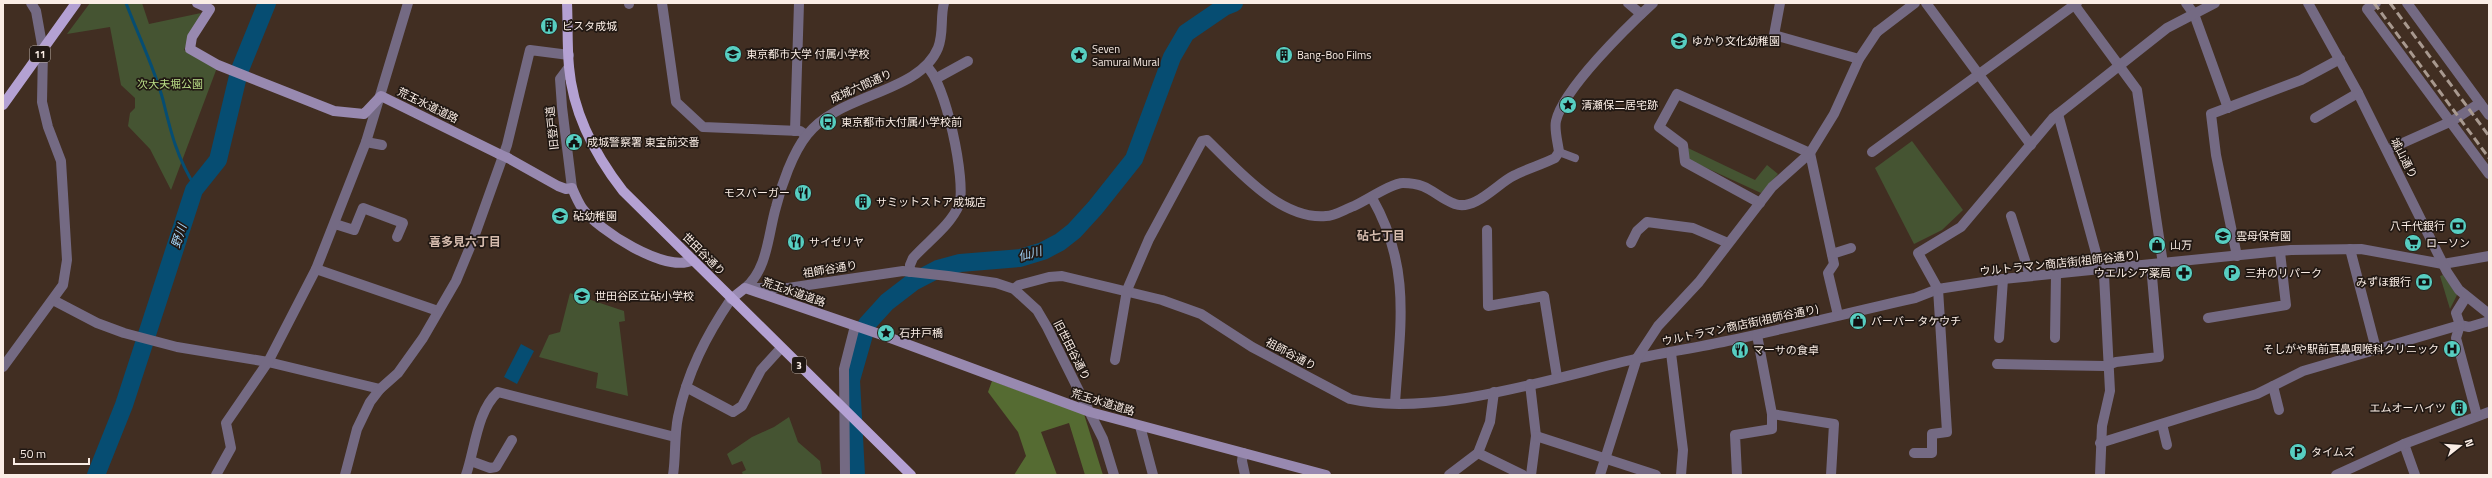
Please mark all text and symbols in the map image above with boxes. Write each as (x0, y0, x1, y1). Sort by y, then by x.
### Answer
building icon: ビスタ成城 (539, 16, 559, 36)
place label: ビスタ成城 (562, 18, 617, 34)
school or university icon: ゆかり文化幼稚園 (1669, 31, 1689, 51)
place label: ゆかり文化幼稚園 (1692, 33, 1780, 49)
place label: Seven Samurai Mural (1092, 41, 1160, 70)
school or university icon: 東京都市大学 付属小学校 (723, 44, 743, 64)
place icon: Seven Samurai Mural (1069, 45, 1089, 65)
building icon: Bang-Boo Films (1274, 45, 1294, 65)
road number: 11 (30, 46, 50, 62)
place label: 東京都市大学 付属小学校 (746, 46, 869, 62)
place label: Bang-Boo Films (1297, 47, 1371, 63)
street label: 成城六間通り (828, 65, 894, 107)
park label: 次大夫堀公園 (137, 76, 203, 92)
street label: 荒玉水道道路 (395, 83, 461, 127)
place icon: 清瀬保二居宅跡 (1558, 95, 1578, 115)
place label: 清瀬保二居宅跡 (1581, 97, 1658, 113)
street label: 旧登戸道 (542, 105, 562, 151)
bus stop icon: 東京都市大付属小学校前 (818, 112, 838, 132)
place label: 東京都市大付属小学校前 (841, 114, 962, 130)
public building icon: 成城警察署 東宝前交番 (564, 132, 584, 152)
place label: 成城警察署 東宝前交番 (587, 134, 699, 150)
street label: 城山通り (2387, 135, 2421, 181)
restaurant icon: モスバーガー (793, 183, 813, 203)
place label: モスバーガー (724, 185, 790, 201)
building icon: サミットストア成城店 (853, 192, 873, 212)
place label: サミットストア成城店 (876, 194, 986, 210)
school or university icon: 砧幼稚園 (550, 206, 570, 226)
place label: 砧幼稚園 (573, 208, 617, 224)
bank icon: 八千代銀行 (2448, 216, 2468, 236)
place label: 八千代銀行 (2390, 218, 2445, 234)
water label: 野川 (166, 220, 192, 250)
district label: 砧七丁目 (1357, 226, 1405, 245)
school or university icon: 雲母保育園 (2213, 226, 2233, 246)
place label: 雲母保育園 (2236, 228, 2291, 244)
street label: 世田谷通り (679, 229, 729, 279)
district label: 喜多見六丁目 (429, 232, 501, 251)
restaurant icon: サイゼリヤ (786, 232, 806, 252)
supermarket icon: ローソン (2403, 233, 2423, 253)
place label: サイゼリヤ (809, 234, 864, 250)
shop icon: 山万 (2147, 235, 2167, 255)
place label: ローソン (2426, 235, 2470, 251)
place label: 山万 (2170, 237, 2192, 253)
water label: 仙川 (1016, 241, 1046, 266)
street label: ウルトラマン商店街(祖師谷通り) (1979, 247, 2139, 279)
street label: 祖師谷通り (802, 257, 858, 281)
pharmacy icon: ウエルシア薬局 (2174, 263, 2194, 283)
parking icon: 三井のリパーク (2222, 263, 2242, 283)
place label: ウエルシア薬局 (2094, 265, 2171, 281)
place label: 三井のリパーク (2245, 265, 2322, 281)
bank icon: みずほ銀行 (2414, 272, 2434, 292)
street label: 荒玉水道道路 (760, 274, 828, 310)
place label: みずほ銀行 (2356, 274, 2411, 290)
school or university icon: 世田谷区立砧小学校 (572, 286, 592, 306)
place label: 世田谷区立砧小学校 (595, 288, 694, 304)
street label: ウルトラマン商店街(祖師谷通り) (1660, 301, 1820, 349)
shop icon: バーバー タケウチ (1848, 311, 1868, 331)
place label: バーバー タケウチ (1871, 313, 1961, 329)
street label: 旧世田谷通り (1050, 317, 1094, 383)
place icon: 石井戸橋 (876, 323, 896, 343)
place label: 石井戸橋 (899, 325, 943, 341)
street label: 祖師谷通り (1263, 334, 1319, 374)
hospital icon: そしがや駅前耳鼻咽喉科クリニック (2442, 339, 2462, 359)
restaurant icon: マーサの食卓 (1730, 340, 1750, 360)
place label: そしがや駅前耳鼻咽喉科クリニック (2263, 341, 2439, 357)
place label: マーサの食卓 (1753, 342, 1819, 358)
road number: 3 (792, 357, 806, 373)
street label: 荒玉水道道路 (1069, 385, 1137, 419)
building icon: エムオーハイツ (2449, 398, 2469, 418)
place label: エムオーハイツ (2369, 400, 2446, 416)
north arrow (2440, 426, 2480, 466)
text: N (2461, 437, 2478, 449)
scale bar (14, 440, 89, 466)
parking icon: タイムズ (2288, 442, 2308, 462)
text: 50 m (20, 444, 46, 463)
place label: タイムズ (2311, 444, 2355, 460)

